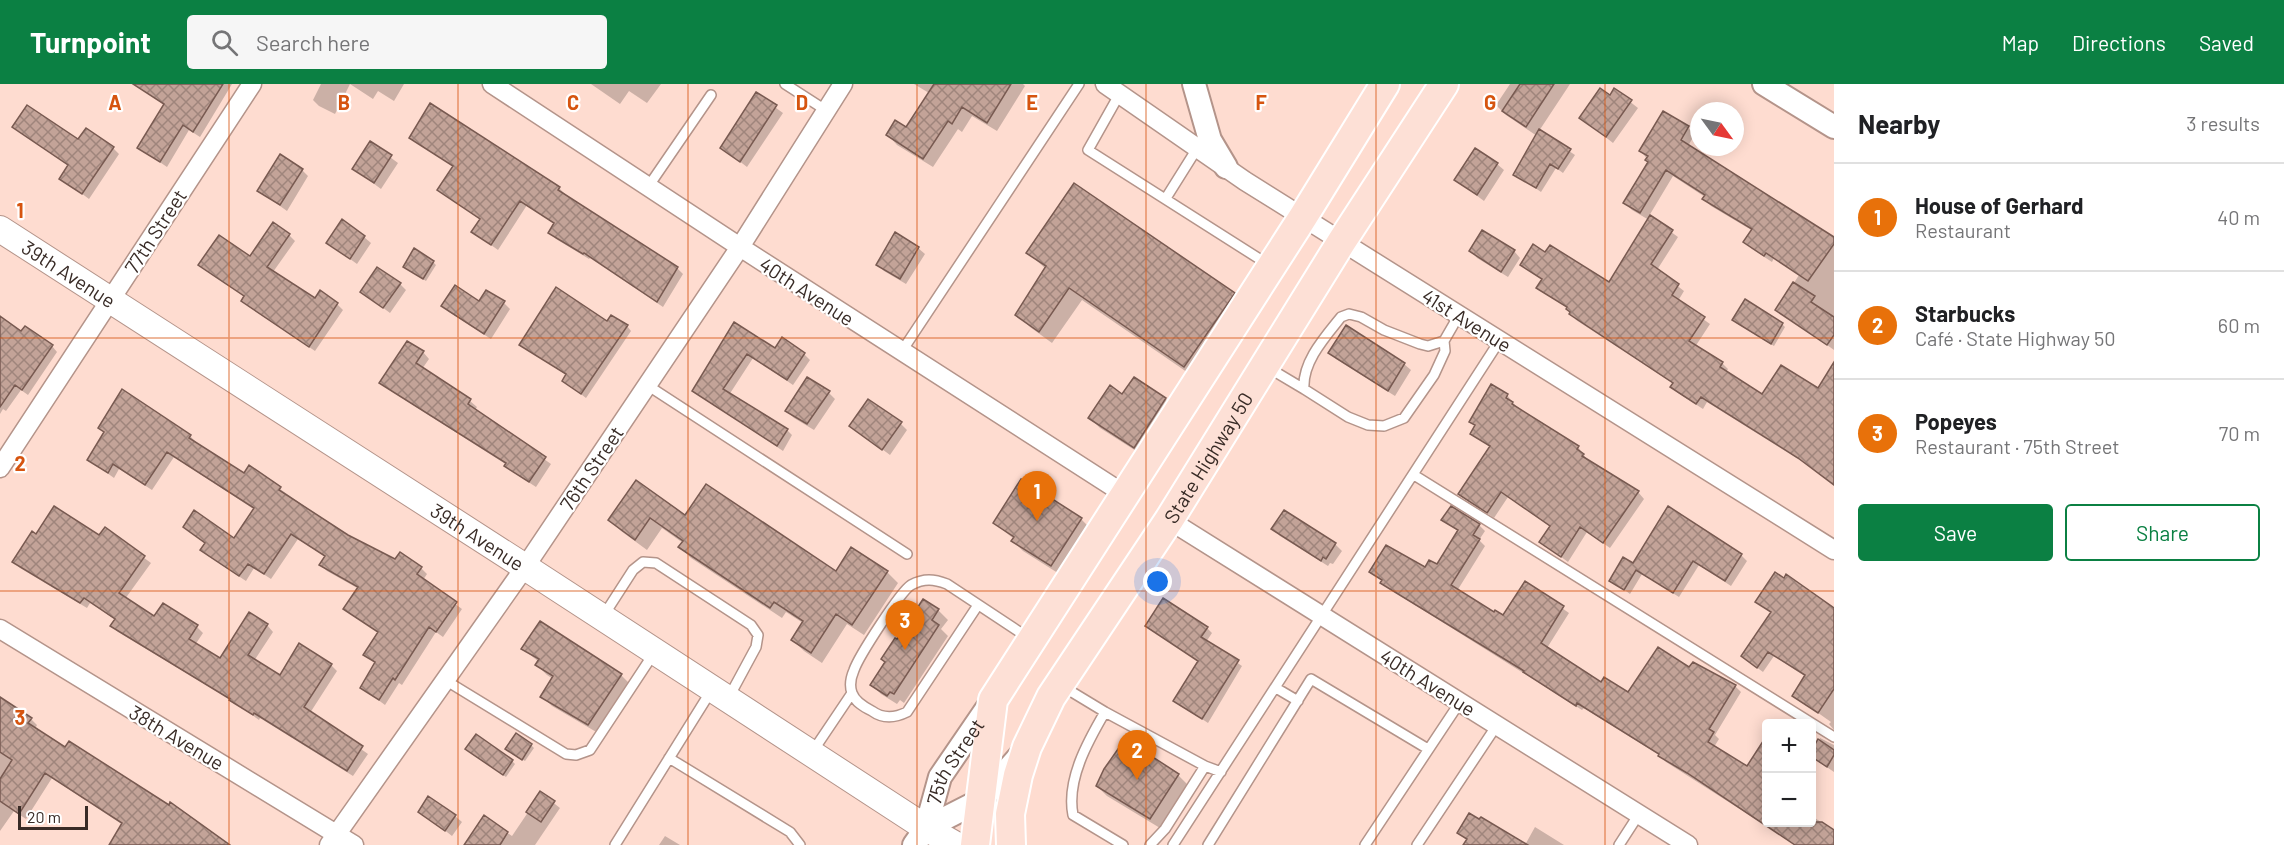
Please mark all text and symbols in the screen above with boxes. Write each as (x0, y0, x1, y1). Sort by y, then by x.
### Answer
search box (187, 15, 607, 69)
text: Turnpoint (30, 25, 151, 59)
icon: search (208, 26, 241, 59)
text: Search here (256, 29, 370, 55)
text: Map (2002, 30, 2039, 55)
text: Directions (2072, 30, 2166, 55)
text: Saved (2199, 30, 2254, 55)
text: A (108, 90, 122, 114)
text: B (338, 90, 350, 114)
text: C (567, 90, 579, 114)
text: D (796, 90, 808, 114)
text: E (1026, 90, 1038, 114)
text: F (1255, 90, 1267, 114)
text: G (1484, 90, 1496, 114)
north arrow (1690, 102, 1744, 156)
text: Nearby (1858, 108, 1940, 139)
text: 3 results (2186, 111, 2260, 135)
street label: 77th Street (119, 184, 191, 278)
text: House of Gerhard (1915, 192, 2084, 218)
text: 1 (16, 198, 24, 222)
text: 1 (1874, 205, 1881, 229)
text: 40 m (2217, 205, 2260, 229)
text: Restaurant (1915, 218, 2011, 242)
street label: 39th Avenue (18, 234, 120, 312)
street label: 40th Avenue (755, 252, 859, 330)
street label: 41st Avenue (1418, 283, 1516, 357)
text: Starbucks (1915, 300, 2015, 326)
text: 2 (1872, 313, 1883, 337)
text: 60 m (2218, 313, 2260, 337)
text: Café · State Highway 50 (1915, 326, 2116, 350)
street label: State Highway 50 (1158, 388, 1257, 527)
text: Popeyes (1915, 408, 1997, 434)
street label: 76th Street (554, 421, 628, 515)
text: 3 (1872, 421, 1883, 445)
text: 70 m (2219, 421, 2260, 445)
text: Restaurant · 75th Street (1915, 434, 2120, 458)
text: 2 (14, 451, 26, 475)
pin: 1 (1018, 472, 1056, 521)
street label: 39th Avenue (426, 498, 529, 575)
button: Save (1858, 504, 2053, 561)
button: Share (2065, 504, 2260, 561)
your location (1143, 567, 1172, 596)
pin: 3 (886, 600, 924, 650)
street label: 40th Avenue (1376, 643, 1480, 721)
street label: 38th Avenue (125, 699, 229, 775)
text: 3 (15, 705, 25, 729)
street label: 75th Street (921, 714, 989, 807)
map controls (1762, 719, 1816, 827)
button: + (1762, 719, 1816, 773)
pin: 2 (1118, 730, 1156, 780)
button: − (1762, 773, 1816, 827)
scale bar (18, 803, 88, 830)
text: 20 m (27, 807, 61, 826)

